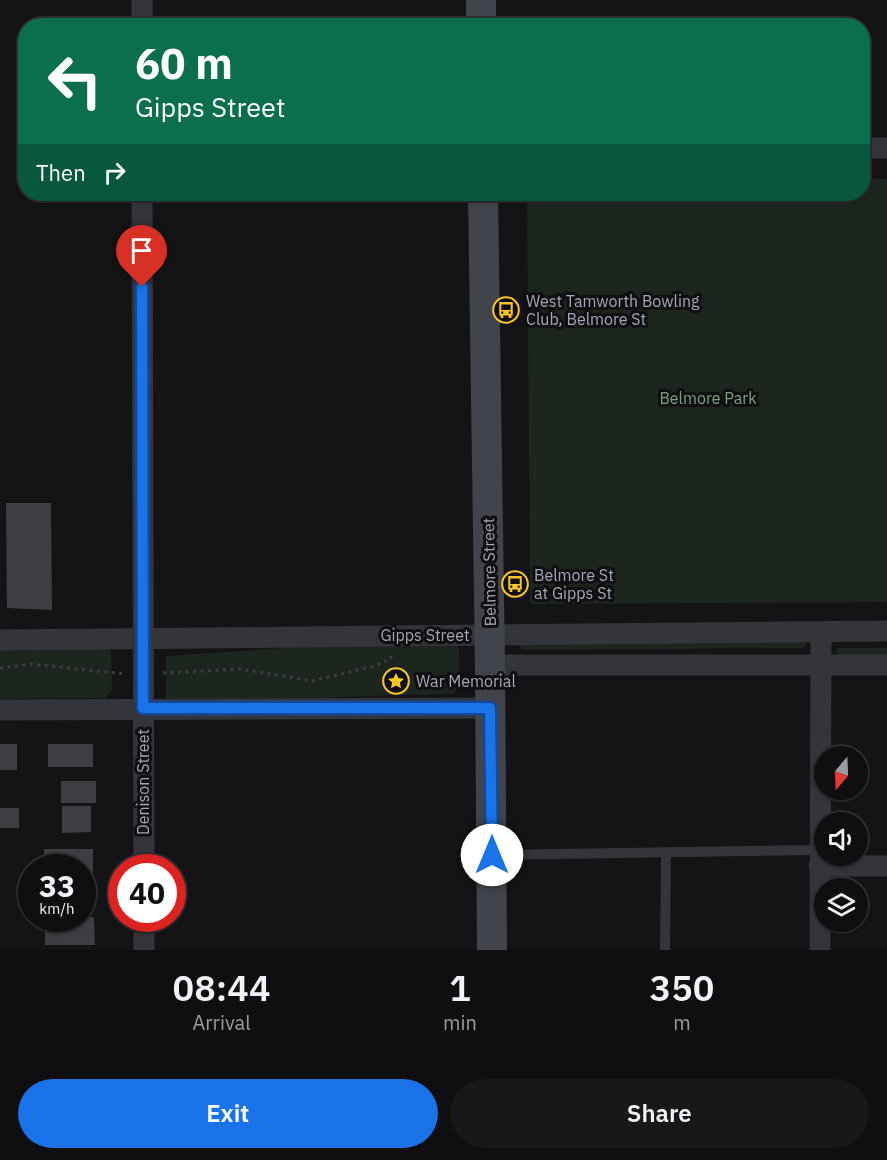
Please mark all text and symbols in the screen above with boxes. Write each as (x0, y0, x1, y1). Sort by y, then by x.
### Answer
text: 60 m (135, 36, 233, 91)
icon: left (36, 42, 114, 120)
text: Gipps Street (135, 89, 285, 124)
icon: right (98, 156, 131, 189)
text: Then (36, 158, 86, 187)
pin (116, 225, 167, 287)
icon: arrive (125, 234, 158, 267)
place label: West Tamworth Bowling Club, Belmore St (526, 291, 700, 329)
bus stop icon: West Tamworth Bowling Club, Belmore St (491, 295, 521, 325)
park label: Belmore Park (659, 388, 757, 408)
street label: Belmore Street (478, 517, 500, 627)
place label: Belmore St at Gipps St (534, 565, 614, 603)
bus stop icon: Belmore St at Gipps St (500, 569, 530, 599)
street label: Gipps Street (380, 625, 470, 645)
place icon: War Memorial (381, 666, 411, 696)
place label: War Memorial (416, 671, 516, 691)
street label: Denison Street (133, 729, 153, 835)
north arrow (814, 746, 868, 800)
map controls (814, 746, 868, 932)
button: sound (814, 812, 868, 866)
position arrow (460, 823, 524, 887)
speed limit sign: 40 (108, 854, 186, 932)
text: 33 (39, 866, 75, 905)
button: layers (814, 878, 868, 932)
text: km/h (39, 899, 75, 918)
text: 08:44 (173, 964, 271, 1011)
text: 1 (449, 964, 471, 1011)
text: 350 (650, 964, 714, 1011)
text: Arrival (192, 1009, 251, 1036)
text: min (443, 1009, 477, 1036)
text: m (673, 1009, 691, 1036)
button: Exit (18, 1079, 438, 1148)
button: Share (450, 1079, 869, 1148)

